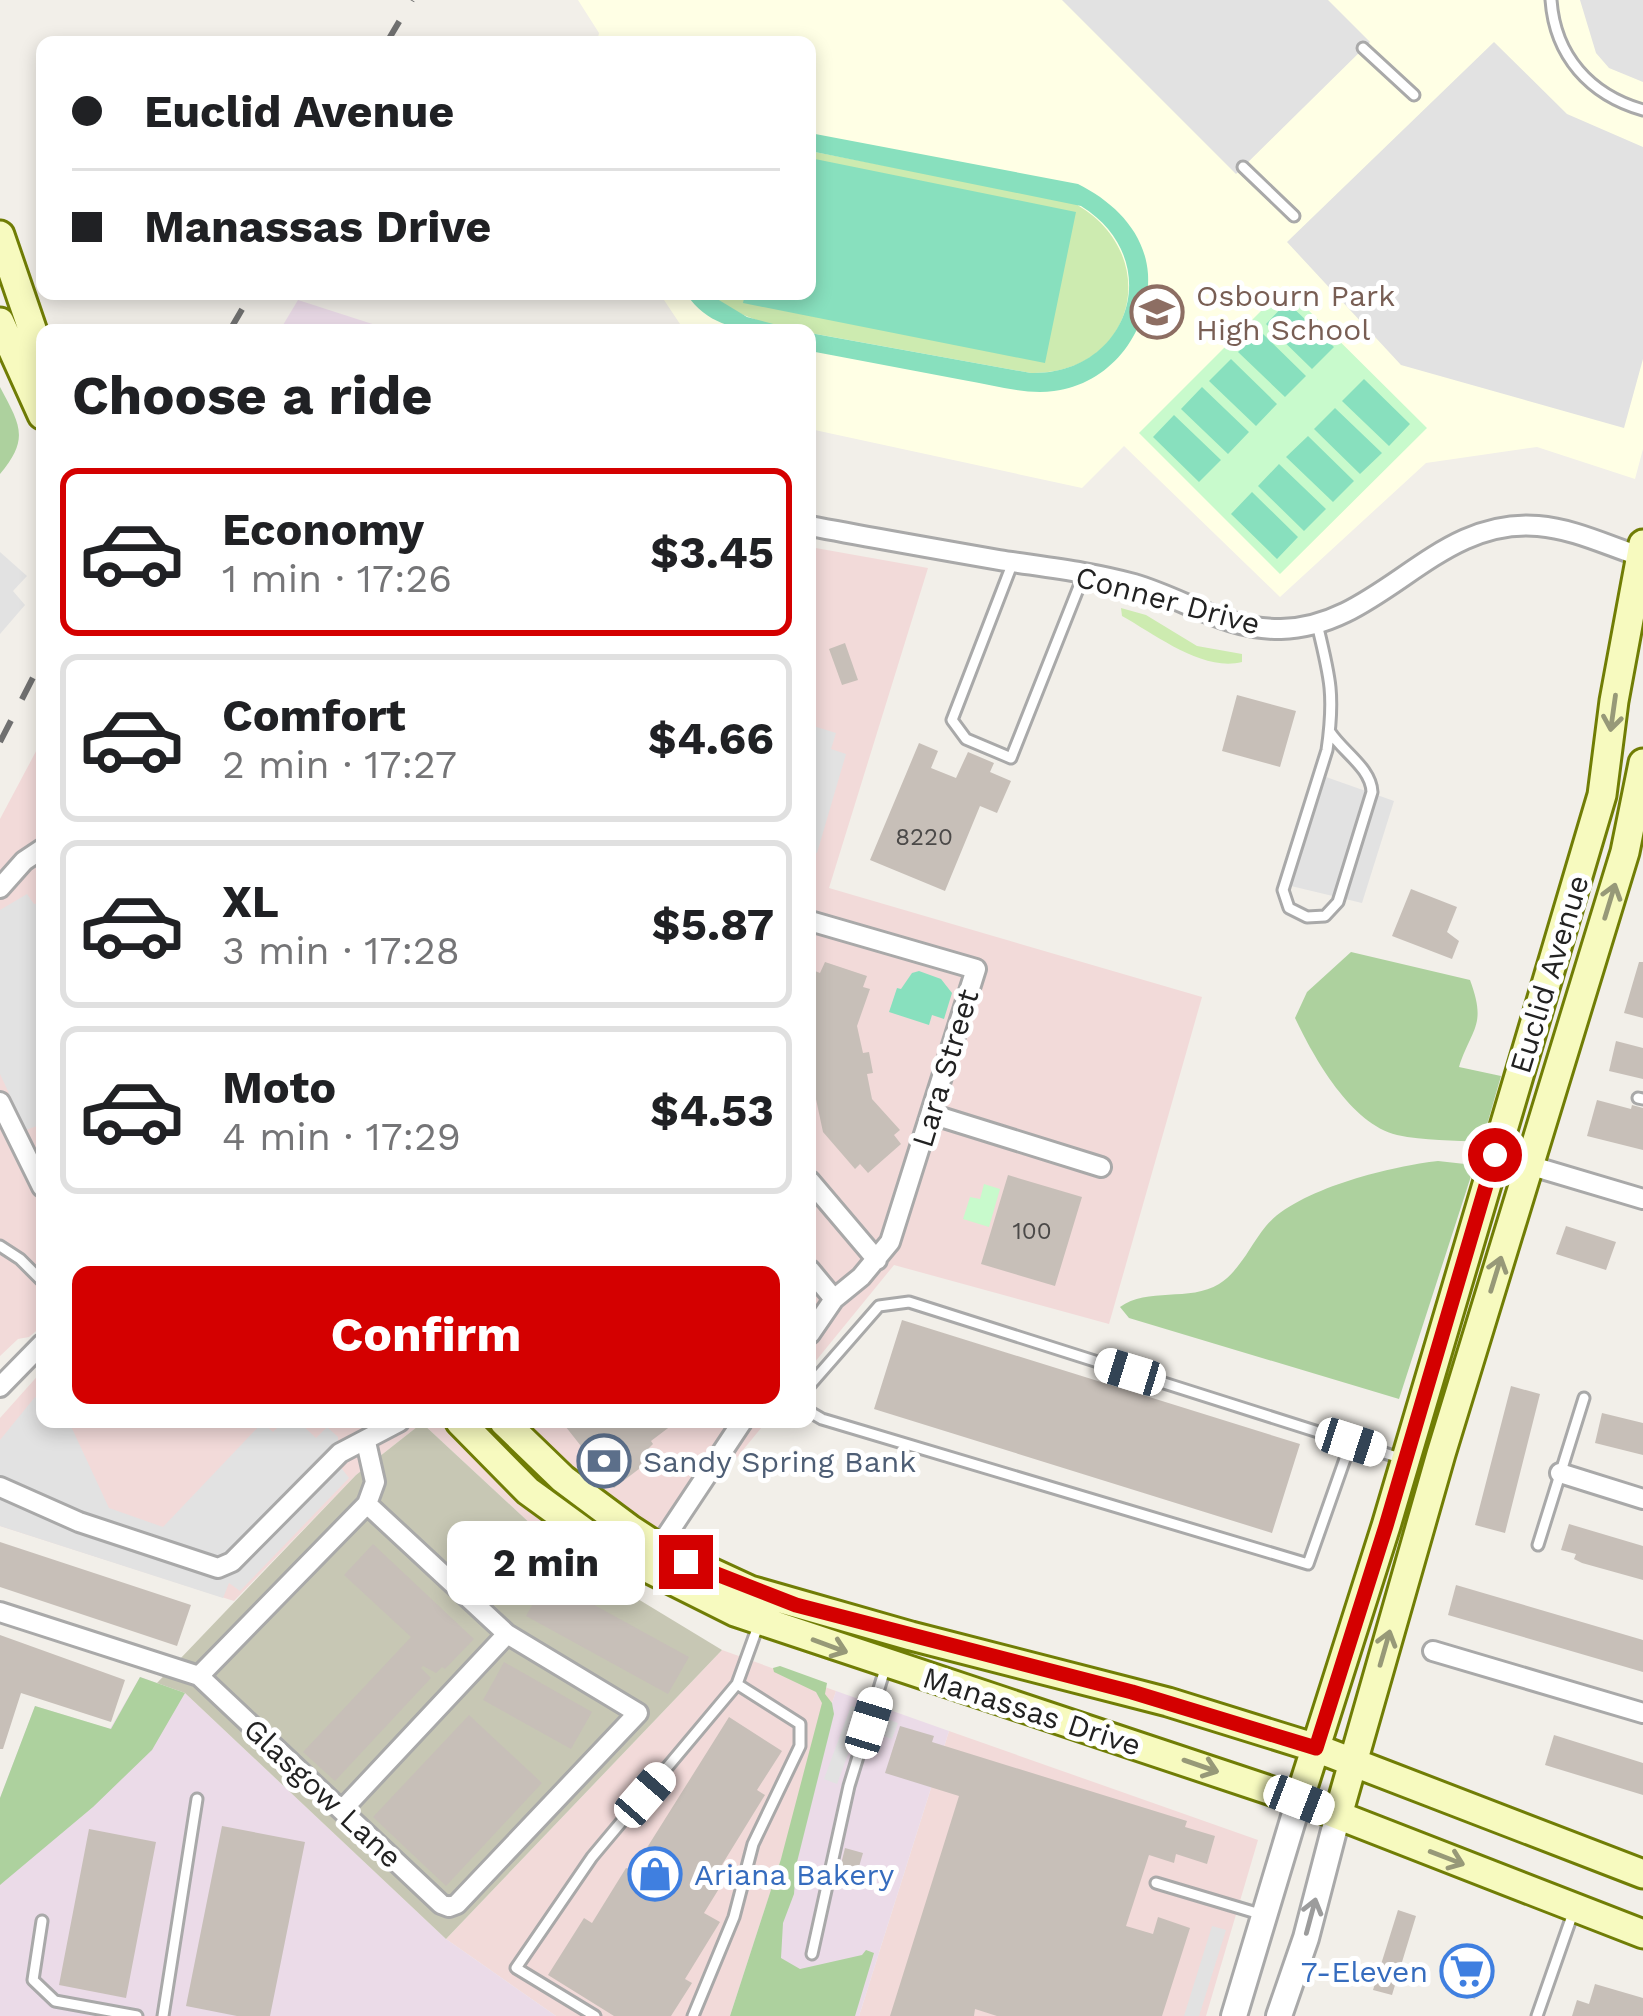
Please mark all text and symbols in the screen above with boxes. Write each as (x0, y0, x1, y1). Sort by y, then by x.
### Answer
text: Euclid Avenue (144, 85, 454, 138)
text: Manassas Drive (144, 200, 491, 253)
place label: Osbourn Park High School (1196, 278, 1395, 347)
school or university icon: Osbourn Park High School (1129, 284, 1185, 340)
text: Choose a ride (72, 364, 433, 427)
icon: car (78, 498, 186, 606)
text: Economy (222, 503, 424, 556)
text: $3.45 (650, 526, 774, 579)
text: 1 min · 17:26 (222, 556, 452, 601)
street label: Conner Drive (1072, 559, 1264, 641)
icon: car (78, 684, 186, 792)
text: Comfort (222, 689, 406, 742)
one-way arrow (1601, 693, 1623, 732)
text: $4.66 (648, 712, 774, 765)
text: 2 min · 17:27 (222, 742, 457, 787)
house number: 8220 (895, 823, 953, 851)
icon: car (78, 870, 186, 978)
street label: Euclid Avenue (1502, 871, 1596, 1077)
text: XL (222, 875, 279, 928)
one-way arrow (1600, 883, 1622, 921)
text: $5.87 (652, 898, 774, 951)
text: 3 min · 17:28 (222, 928, 460, 973)
street label: Lara Street (904, 984, 986, 1151)
icon: car (78, 1056, 186, 1164)
text: Moto (222, 1061, 336, 1114)
text: $4.53 (650, 1084, 774, 1137)
text: 4 min · 17:29 (222, 1114, 461, 1159)
route start (1468, 1128, 1522, 1182)
house number: 100 (1012, 1217, 1052, 1245)
one-way arrow (1486, 1256, 1508, 1294)
button: Confirm (72, 1266, 780, 1404)
car (1090, 1344, 1170, 1400)
car (1311, 1414, 1391, 1470)
bank icon: Sandy Spring Bank (576, 1433, 632, 1489)
place label: Sandy Spring Bank (643, 1444, 916, 1479)
callout: 2 min (446, 1520, 644, 1604)
route end (659, 1535, 713, 1589)
text: 2 min (493, 1540, 599, 1585)
one-way arrow (1375, 1629, 1397, 1667)
one-way arrow (811, 1637, 848, 1658)
street label: Manassas Drive (919, 1659, 1145, 1763)
car (841, 1683, 897, 1763)
street label: Glasgow Lane (237, 1711, 409, 1875)
car (608, 1756, 682, 1834)
one-way arrow (1182, 1757, 1219, 1778)
car (1259, 1770, 1339, 1830)
shop icon: Ariana Bakery (627, 1846, 683, 1902)
one-way arrow (1427, 1848, 1464, 1870)
place label: Ariana Bakery (694, 1857, 895, 1892)
one-way arrow (1301, 1898, 1323, 1936)
supermarket icon: 7-Eleven (1439, 1943, 1495, 1999)
place label: 7-Eleven (1301, 1954, 1428, 1989)

